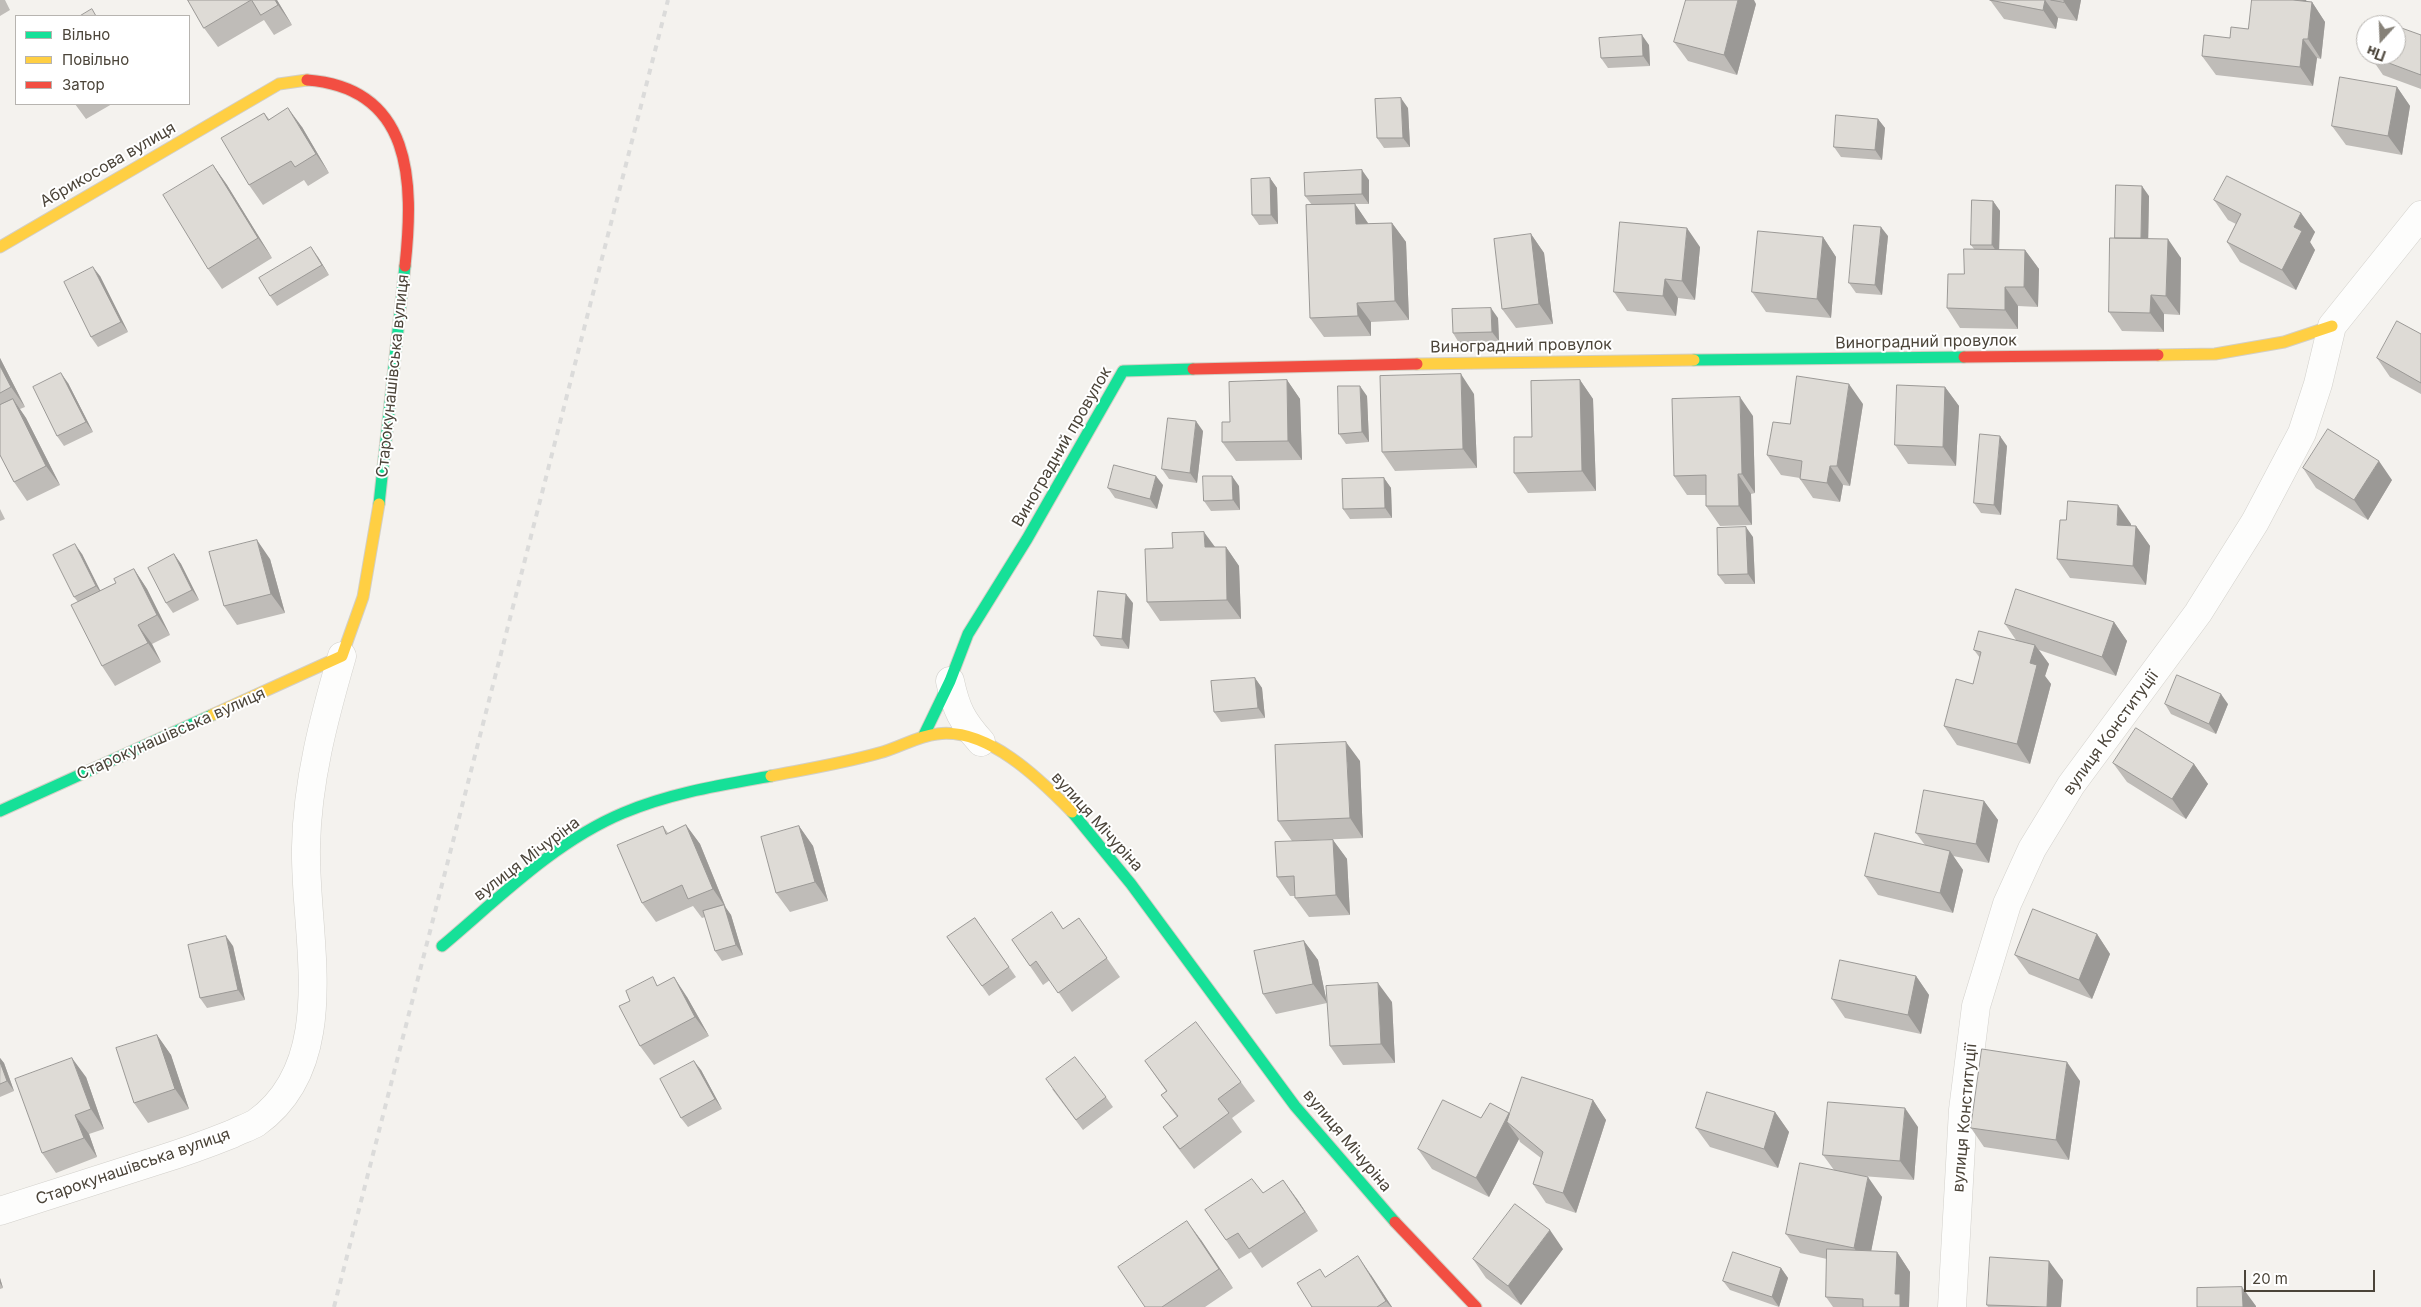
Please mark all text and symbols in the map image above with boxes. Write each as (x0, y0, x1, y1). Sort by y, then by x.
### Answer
legend (15, 15, 190, 105)
north arrow (2356, 15, 2406, 65)
text: Вільно (62, 25, 110, 44)
text: Пн (2364, 42, 2388, 65)
text: Повільно (62, 50, 129, 69)
text: Затор (62, 75, 105, 94)
street label: Абрикосова вулиця (37, 118, 179, 212)
street label: Старокунашівська вулиця (373, 273, 413, 479)
street label: Виноградний провулок (1835, 331, 2017, 353)
street label: Виноградний провулок (1430, 335, 1612, 357)
street label: Виноградний провулок (1008, 364, 1116, 530)
street label: вулиця Конституції (2059, 667, 2163, 799)
street label: Старокунашівська вулиця (74, 684, 268, 784)
street label: вулиця Мічуріна (1047, 768, 1147, 876)
street label: вулиця Мічуріна (470, 813, 584, 905)
street label: вулиця Конституції (1949, 1043, 1981, 1193)
street label: вулиця Мічуріна (1299, 1086, 1395, 1196)
street label: Старокунашівська вулиця (33, 1125, 233, 1209)
scale bar (2246, 1260, 2377, 1292)
text: 20 m (2252, 1269, 2288, 1288)

